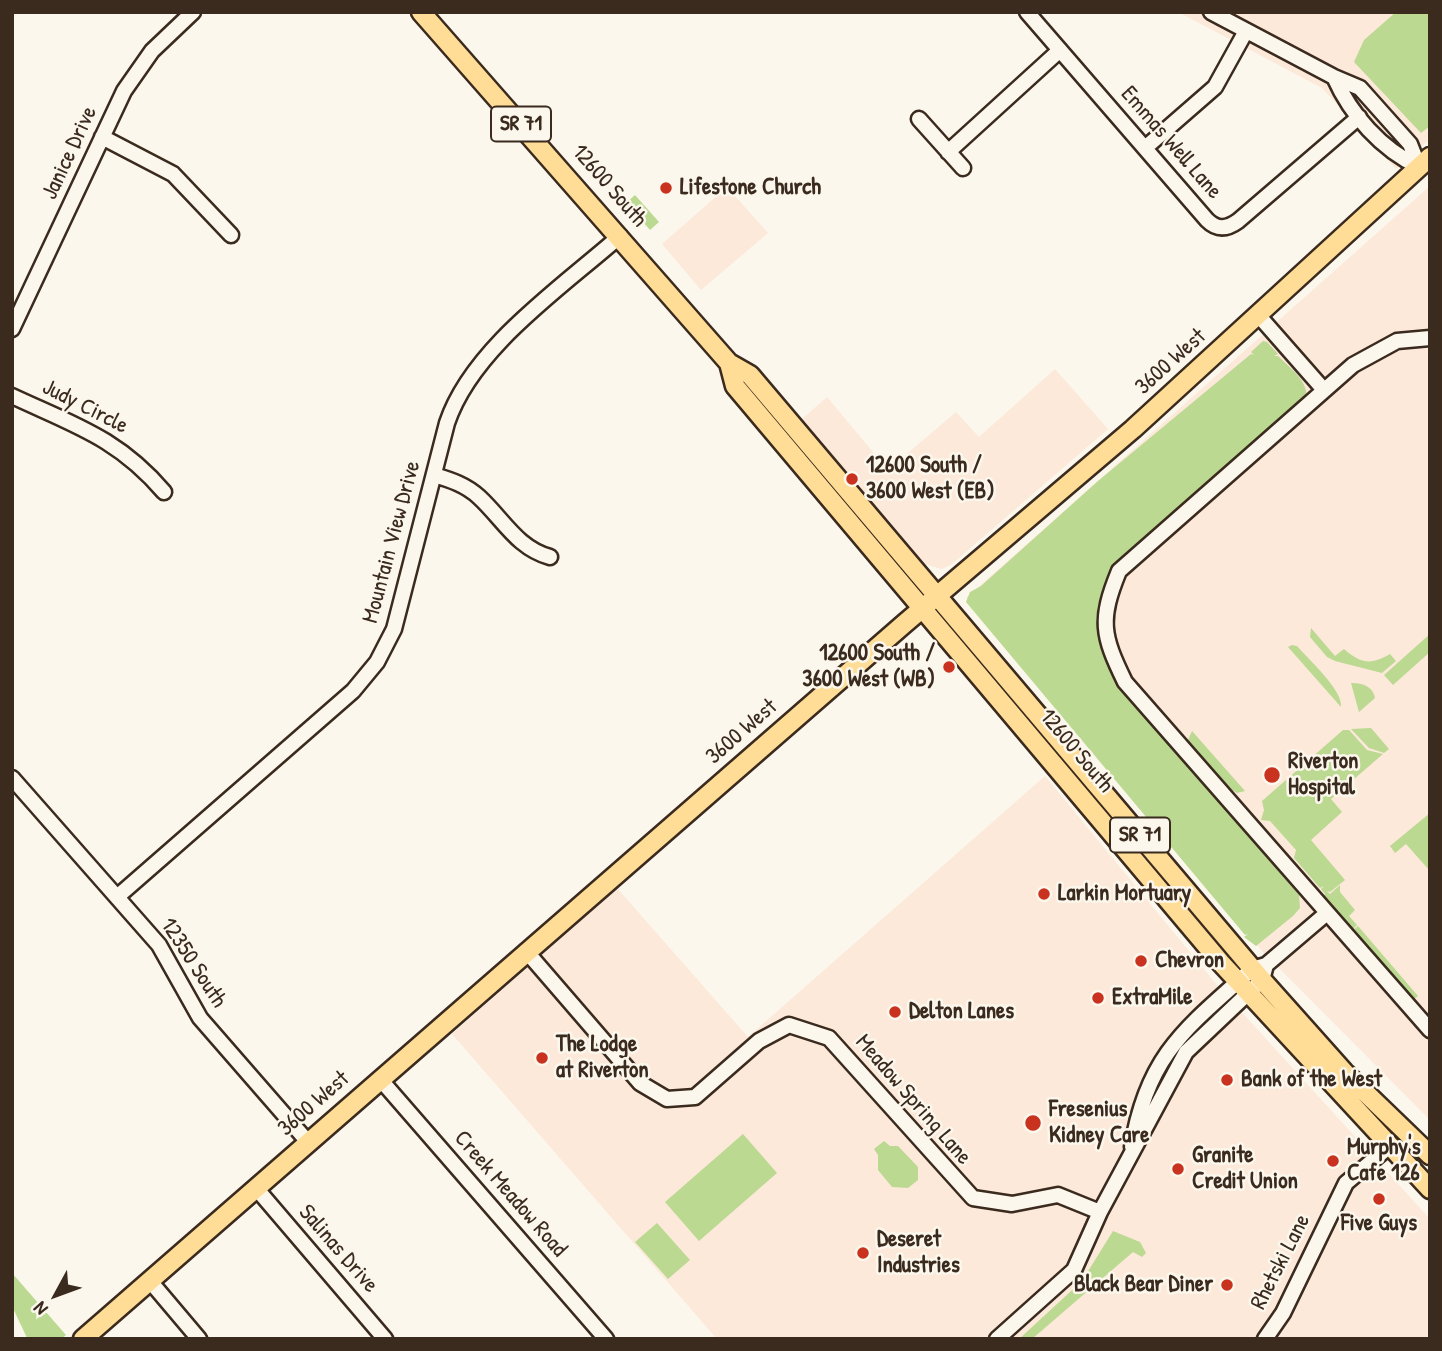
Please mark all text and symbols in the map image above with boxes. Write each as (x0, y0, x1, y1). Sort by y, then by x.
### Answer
street label: Emmas Well Lane (1115, 81, 1227, 205)
street label: Janice Drive (36, 102, 104, 204)
road number: SR 71 (491, 106, 551, 142)
street label: 12600 South (566, 139, 652, 233)
place label: Lifestone Church (680, 174, 821, 202)
marker: Lifestone Church (658, 180, 674, 196)
street label: 3600 West (1130, 323, 1212, 401)
street label: Judy Circle (38, 374, 132, 440)
place label: 12600 South / 3600 West (EB) (866, 452, 995, 506)
street label: Mountain View Drive (357, 458, 427, 626)
marker: 12600 South / 3600 West (EB) (844, 471, 860, 487)
place label: 12600 South / 3600 West (WB) (802, 640, 935, 694)
marker: 12600 South / 3600 West (WB) (941, 659, 957, 675)
street label: 3600 West (701, 694, 783, 770)
street label: 12600 South (1033, 704, 1119, 798)
place label: Riverton Hospital (1288, 748, 1358, 802)
marker: Riverton Hospital (1262, 765, 1282, 785)
road number: SR 71 (1110, 818, 1170, 852)
place label: Larkin Mortuary (1058, 880, 1191, 908)
marker: Larkin Mortuary (1036, 886, 1052, 902)
street label: 12350 South (154, 913, 232, 1013)
place label: Chevron (1155, 947, 1224, 975)
marker: Chevron (1133, 953, 1149, 969)
place label: ExtraMile (1112, 984, 1192, 1012)
marker: ExtraMile (1090, 990, 1106, 1006)
place label: Delton Lanes (909, 998, 1014, 1026)
marker: Delton Lanes (887, 1004, 903, 1020)
street label: Meadow Spring Lane (849, 1029, 977, 1171)
place label: The Lodge at Riverton (556, 1031, 649, 1085)
marker: The Lodge at Riverton (534, 1050, 550, 1066)
street label: 3600 West (273, 1066, 355, 1142)
place label: Bank of the West (1241, 1066, 1382, 1094)
marker: Bank of the West (1219, 1072, 1235, 1088)
place label: Fresenius Kidney Care (1049, 1096, 1149, 1150)
marker: Fresenius Kidney Care (1023, 1113, 1043, 1133)
street label: Creek Meadow Road (448, 1125, 572, 1263)
place label: Murphy's Cafe 126 (1347, 1134, 1421, 1188)
place label: Granite Credit Union (1192, 1142, 1298, 1196)
marker: Murphy's Cafe 126 (1325, 1153, 1341, 1169)
marker: Granite Credit Union (1170, 1161, 1186, 1177)
marker: Five Guys (1371, 1191, 1387, 1207)
street label: Salinas Drive (292, 1199, 384, 1299)
street label: Rhetski Lane (1245, 1210, 1317, 1314)
place label: Five Guys (1341, 1210, 1417, 1238)
place label: Deseret Industries (877, 1226, 960, 1280)
marker: Deseret Industries (855, 1245, 871, 1261)
north arrow (21, 1260, 91, 1330)
place label: Black Bear Diner (1074, 1271, 1213, 1299)
marker: Black Bear Diner (1219, 1277, 1235, 1293)
text: N (27, 1296, 53, 1321)

